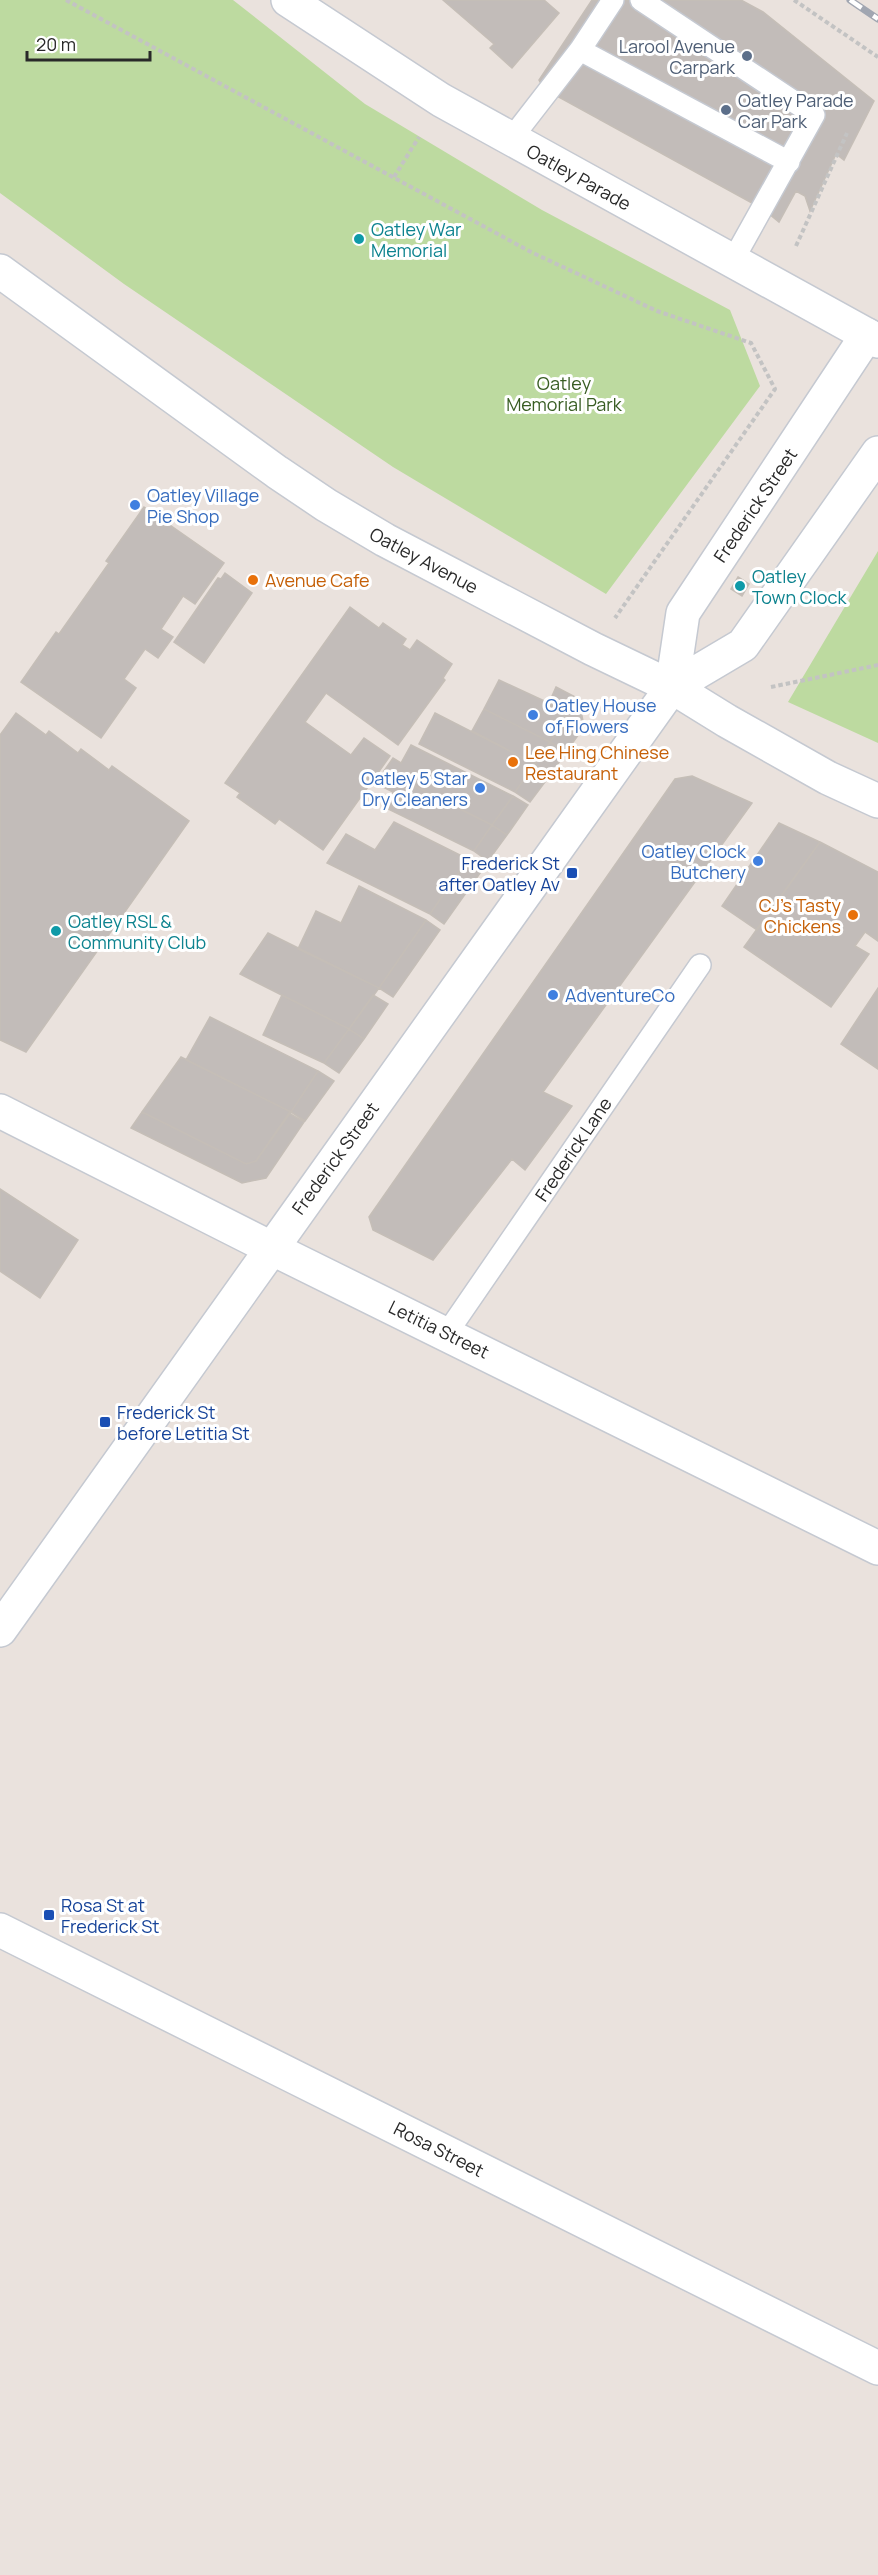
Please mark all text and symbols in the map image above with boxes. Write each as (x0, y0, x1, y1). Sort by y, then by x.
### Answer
scale bar (27, 24, 150, 62)
text: 20 m (36, 32, 76, 56)
place label: Larool Avenue Carpark (619, 34, 736, 79)
marker: Larool Avenue Carpark (740, 49, 754, 63)
place label: Oatley Parade Car Park (738, 88, 854, 133)
marker: Oatley Parade Car Park (719, 103, 733, 117)
street label: Oatley Parade (523, 138, 635, 216)
place label: Oatley War Memorial (371, 217, 462, 262)
marker: Oatley War Memorial (352, 232, 366, 246)
park label: Oatley Memorial Park (506, 371, 623, 416)
street label: Frederick Street (708, 443, 802, 567)
place label: Oatley Village Pie Shop (147, 483, 259, 528)
marker: Oatley Village Pie Shop (128, 498, 142, 512)
street label: Oatley Avenue (366, 521, 482, 599)
place label: Oatley Town Clock (752, 564, 847, 609)
place label: Avenue Cafe (265, 568, 370, 592)
marker: Avenue Cafe (246, 573, 260, 587)
marker: Oatley Town Clock (733, 579, 747, 593)
place label: Oatley House of Flowers (545, 693, 657, 738)
marker: Oatley House of Flowers (526, 708, 540, 722)
place label: Lee Hing Chinese Restaurant (525, 740, 669, 785)
marker: Lee Hing Chinese Restaurant (506, 755, 520, 769)
place label: Oatley 5 Star Dry Cleaners (361, 766, 468, 811)
marker: Oatley 5 Star Dry Cleaners (473, 781, 487, 795)
place label: Oatley Clock Butchery (642, 839, 747, 884)
place label: Frederick St after Oatley Av (438, 851, 560, 896)
marker: Oatley Clock Butchery (751, 854, 765, 868)
marker: Frederick St after Oatley Av (565, 866, 579, 880)
place label: CJ's Tasty Chickens (759, 893, 841, 938)
marker: CJ's Tasty Chickens (846, 908, 860, 922)
place label: Oatley RSL & Community Club (68, 909, 206, 954)
marker: Oatley RSL & Community Club (49, 924, 63, 938)
place label: AdventureCo (565, 983, 675, 1007)
marker: AdventureCo (546, 988, 560, 1002)
street label: Frederick Lane (529, 1092, 617, 1206)
street label: Frederick Street (286, 1097, 384, 1219)
street label: Letitia Street (385, 1294, 493, 1364)
place label: Frederick St before Letitia St (117, 1400, 250, 1445)
marker: Frederick St before Letitia St (98, 1415, 112, 1429)
place label: Rosa St at Frederick St (61, 1893, 160, 1938)
marker: Rosa St at Frederick St (42, 1908, 56, 1922)
street label: Rosa Street (390, 2116, 488, 2182)

